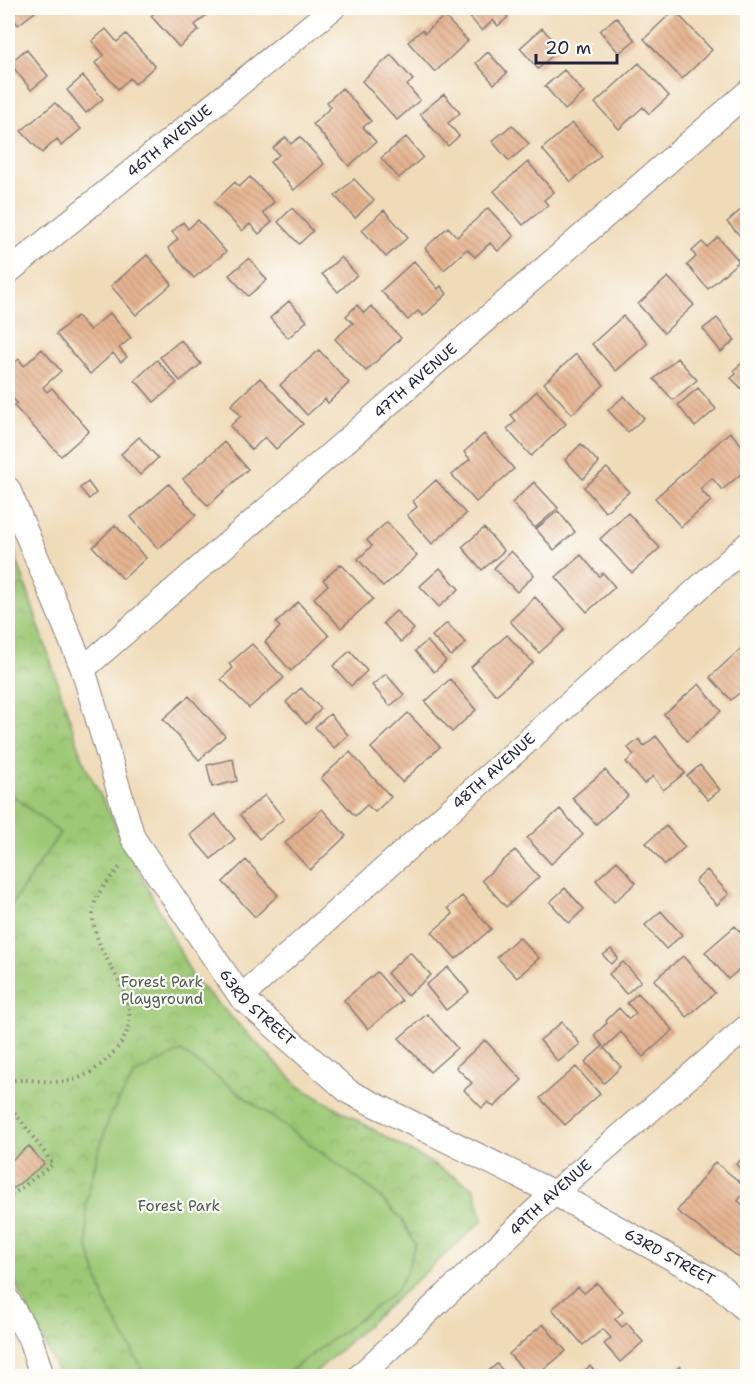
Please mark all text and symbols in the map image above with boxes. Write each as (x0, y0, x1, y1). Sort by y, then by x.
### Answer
scale bar (536, 27, 617, 65)
text: 20 m (545, 36, 591, 60)
street label: 46TH AVENUE (123, 100, 216, 182)
street label: 47TH AVENUE (369, 339, 461, 422)
street label: 48TH AVENUE (448, 729, 540, 814)
street label: 63RD STREET (215, 965, 299, 1050)
park label: Forest Park Playground (121, 972, 204, 1009)
street label: 49TH AVENUE (505, 1155, 596, 1240)
park label: Forest Park (138, 1196, 220, 1216)
street label: 63RD STREET (621, 1224, 719, 1290)

